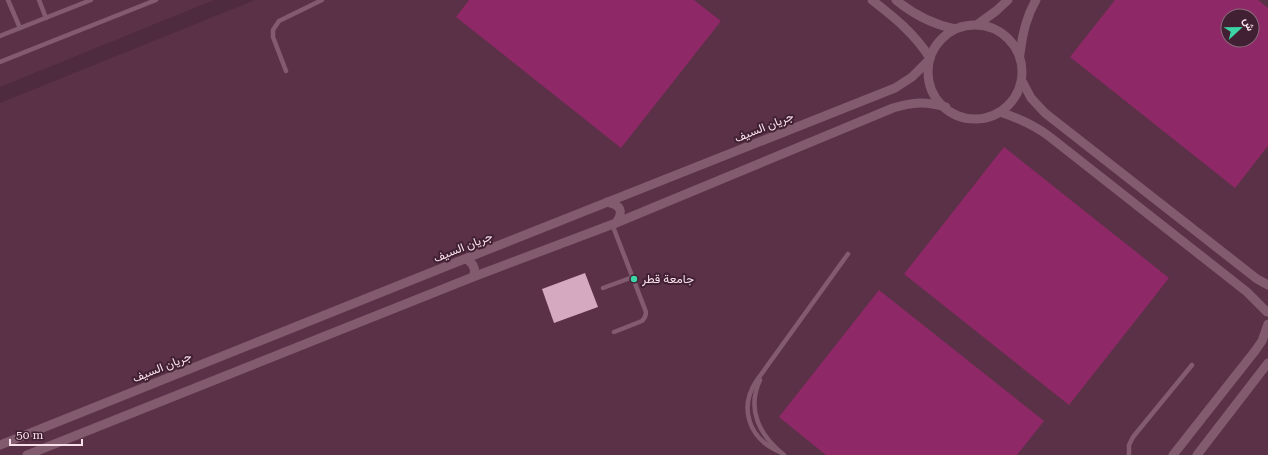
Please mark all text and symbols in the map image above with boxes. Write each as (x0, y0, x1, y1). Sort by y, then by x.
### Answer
north arrow (1220, 8, 1260, 48)
text: ش (1240, 16, 1257, 33)
street label: جريان السيف (732, 109, 796, 146)
street label: جريان السيف (431, 229, 495, 266)
place label: جامعة قطر (641, 272, 694, 287)
marker: جامعة قطر (629, 274, 639, 284)
street label: جريان السيف (130, 349, 194, 386)
scale bar (10, 421, 82, 447)
text: 50 m (16, 428, 43, 442)

